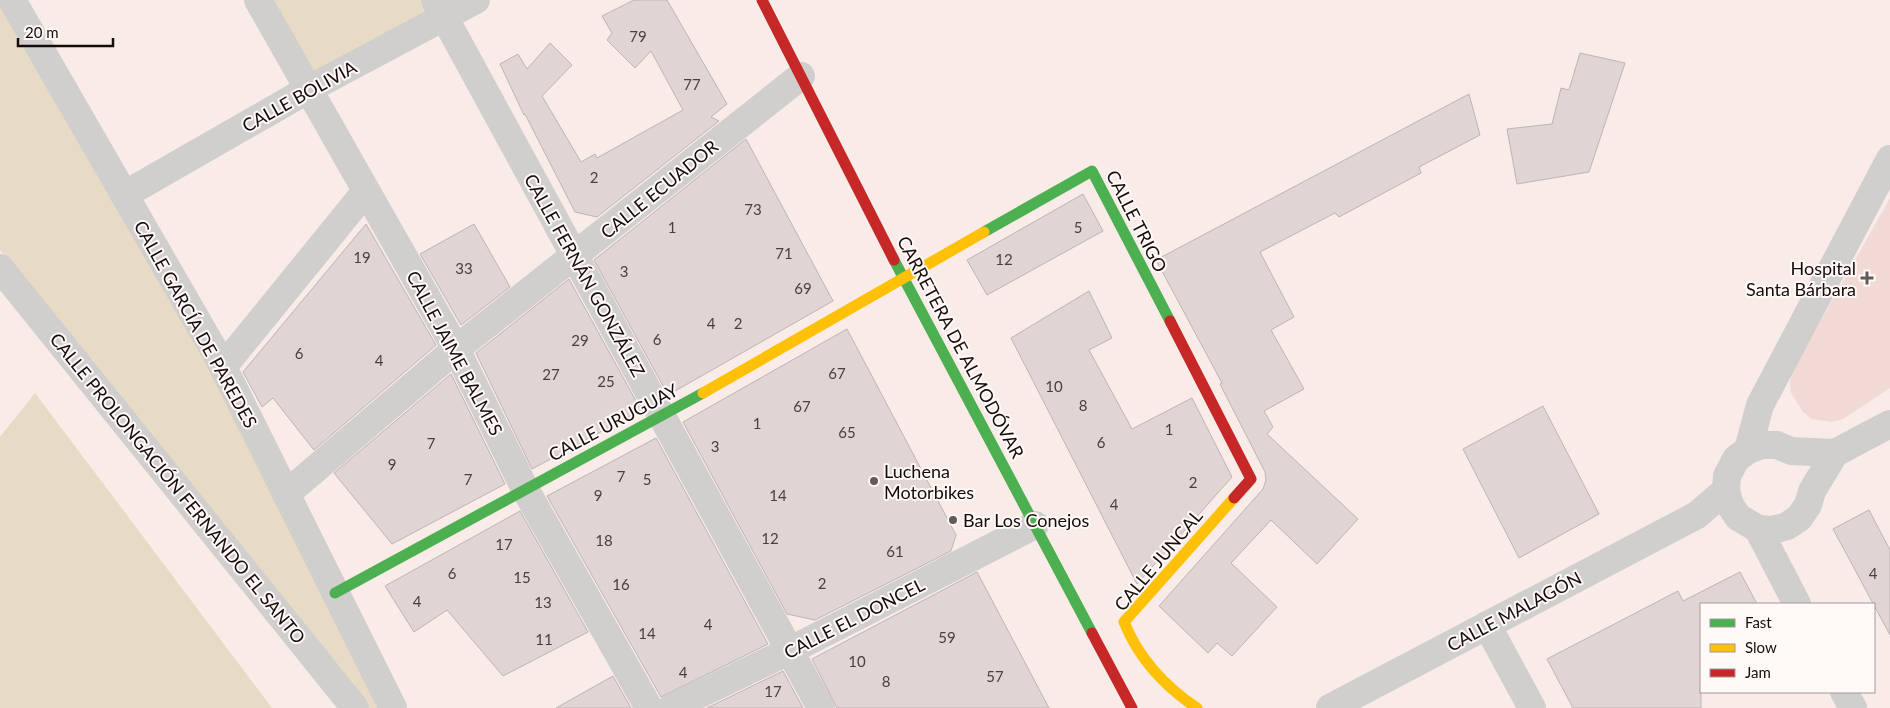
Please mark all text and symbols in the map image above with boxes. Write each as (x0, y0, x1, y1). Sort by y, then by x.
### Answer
scale bar (18, 15, 112, 47)
text: 20 m (25, 23, 59, 41)
house number: 79 (629, 27, 647, 45)
street label: CALLE BOLIVIA (238, 55, 361, 137)
house number: 77 (683, 75, 701, 93)
street label: CALLE ECUADOR (596, 135, 723, 243)
street label: CALLE TRIGO (1102, 166, 1172, 276)
house number: 2 (590, 168, 598, 186)
street label: CALLE FERNÁN GONZÁLEZ (520, 170, 650, 380)
house number: 73 (744, 200, 762, 218)
street label: CALLE GARCÍA DE PAREDES (130, 216, 262, 432)
house number: 1 (668, 218, 676, 236)
house number: 5 (1074, 218, 1082, 236)
street label: CARRETERA DE ALMODÓVAR (893, 232, 1029, 463)
house number: 71 (775, 244, 793, 262)
house number: 19 (353, 248, 371, 266)
house number: 12 (995, 250, 1013, 268)
place label: Hospital Santa Bárbara (1746, 257, 1856, 300)
house number: 33 (455, 259, 473, 277)
house number: 3 (620, 262, 628, 280)
street label: CALLE JAIME BALMES (402, 267, 508, 439)
marker: Hospital Santa Bárbara (1860, 271, 1874, 285)
house number: 69 (794, 279, 812, 297)
house number: 4 (707, 314, 716, 332)
house number: 2 (734, 314, 742, 332)
street label: CALLE PROLONGACIÓN FERNANDO EL SANTO (46, 328, 310, 648)
house number: 6 (653, 330, 662, 348)
house number: 29 (571, 331, 589, 349)
house number: 6 (295, 344, 304, 362)
house number: 4 (375, 351, 384, 369)
house number: 67 (828, 364, 846, 382)
house number: 27 (542, 365, 560, 383)
house number: 25 (597, 372, 615, 390)
house number: 10 (1045, 377, 1063, 395)
street label: CALLE URUGUAY (544, 378, 682, 465)
house number: 8 (1079, 396, 1087, 414)
house number: 67 (793, 397, 811, 415)
house number: 1 (753, 414, 761, 432)
house number: 1 (1165, 420, 1173, 438)
house number: 65 (838, 423, 856, 441)
house number: 6 (1097, 433, 1106, 451)
house number: 7 (427, 434, 436, 452)
house number: 3 (711, 437, 719, 455)
house number: 9 (388, 455, 396, 473)
place label: Luchena Motorbikes (884, 460, 974, 503)
house number: 7 (617, 467, 626, 485)
house number: 7 (464, 470, 473, 488)
house number: 5 (643, 470, 651, 488)
house number: 2 (1189, 473, 1197, 491)
marker: Luchena Motorbikes (868, 475, 880, 487)
house number: 9 (594, 486, 602, 504)
house number: 14 (769, 486, 787, 504)
house number: 4 (1110, 495, 1119, 513)
street label: CALLE JUNCAL (1109, 505, 1207, 615)
place label: Bar Los Conejos (963, 509, 1090, 531)
marker: Bar Los Conejos (947, 514, 959, 526)
house number: 12 (761, 529, 779, 547)
house number: 18 (595, 531, 613, 549)
house number: 17 (495, 535, 513, 553)
house number: 61 (886, 542, 904, 560)
house number: 6 (448, 564, 457, 582)
house number: 4 (1869, 564, 1878, 582)
street label: CALLE MALAGÓN (1443, 566, 1585, 656)
house number: 15 (513, 568, 531, 586)
street label: CALLE EL DONCEL (780, 573, 928, 663)
house number: 2 (818, 574, 826, 592)
house number: 16 (612, 575, 630, 593)
house number: 4 (413, 592, 422, 610)
house number: 13 (534, 593, 552, 611)
legend (1700, 603, 1875, 693)
text: Fast (1745, 613, 1772, 631)
house number: 4 (704, 615, 713, 633)
house number: 14 (638, 624, 656, 642)
house number: 59 (938, 628, 956, 646)
house number: 11 (535, 630, 553, 648)
text: Slow (1745, 638, 1777, 656)
house number: 10 (848, 652, 866, 670)
house number: 4 (679, 663, 688, 681)
text: Jam (1745, 663, 1771, 681)
house number: 57 (986, 667, 1004, 685)
house number: 8 (882, 672, 890, 690)
house number: 17 (764, 682, 782, 700)

